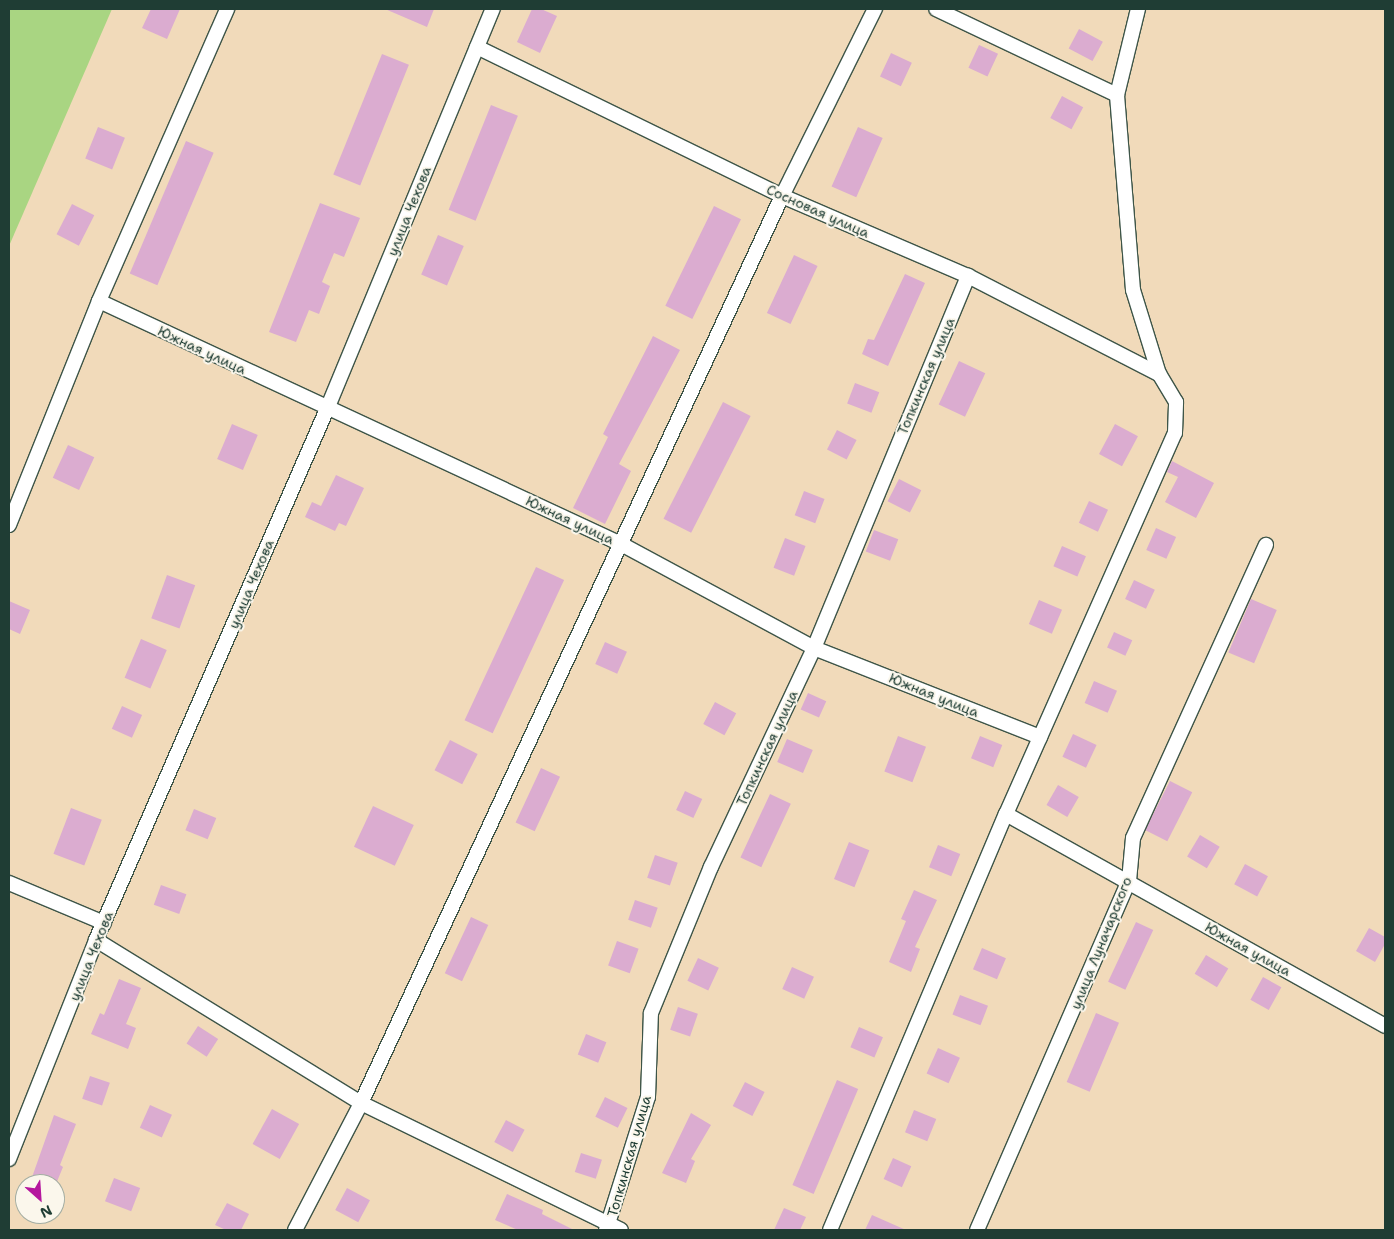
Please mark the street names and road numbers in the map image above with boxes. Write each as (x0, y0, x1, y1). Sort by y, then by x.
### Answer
street label: улица Чехова (383, 164, 435, 258)
street label: Сосновая улица (764, 181, 872, 241)
street label: Топкинская улица (894, 315, 958, 437)
street label: Южная улица (155, 322, 249, 378)
street label: Южная улица (523, 492, 617, 548)
street label: улица Чехова (225, 537, 277, 631)
street label: Южная улица (887, 669, 981, 721)
street label: Топкинская улица (733, 688, 801, 808)
street label: улица Луначарского (1067, 874, 1135, 1012)
street label: улица Чехова (65, 909, 117, 1003)
street label: Южная улица (1202, 919, 1294, 979)
street label: Топкинская улица (604, 1093, 654, 1219)

